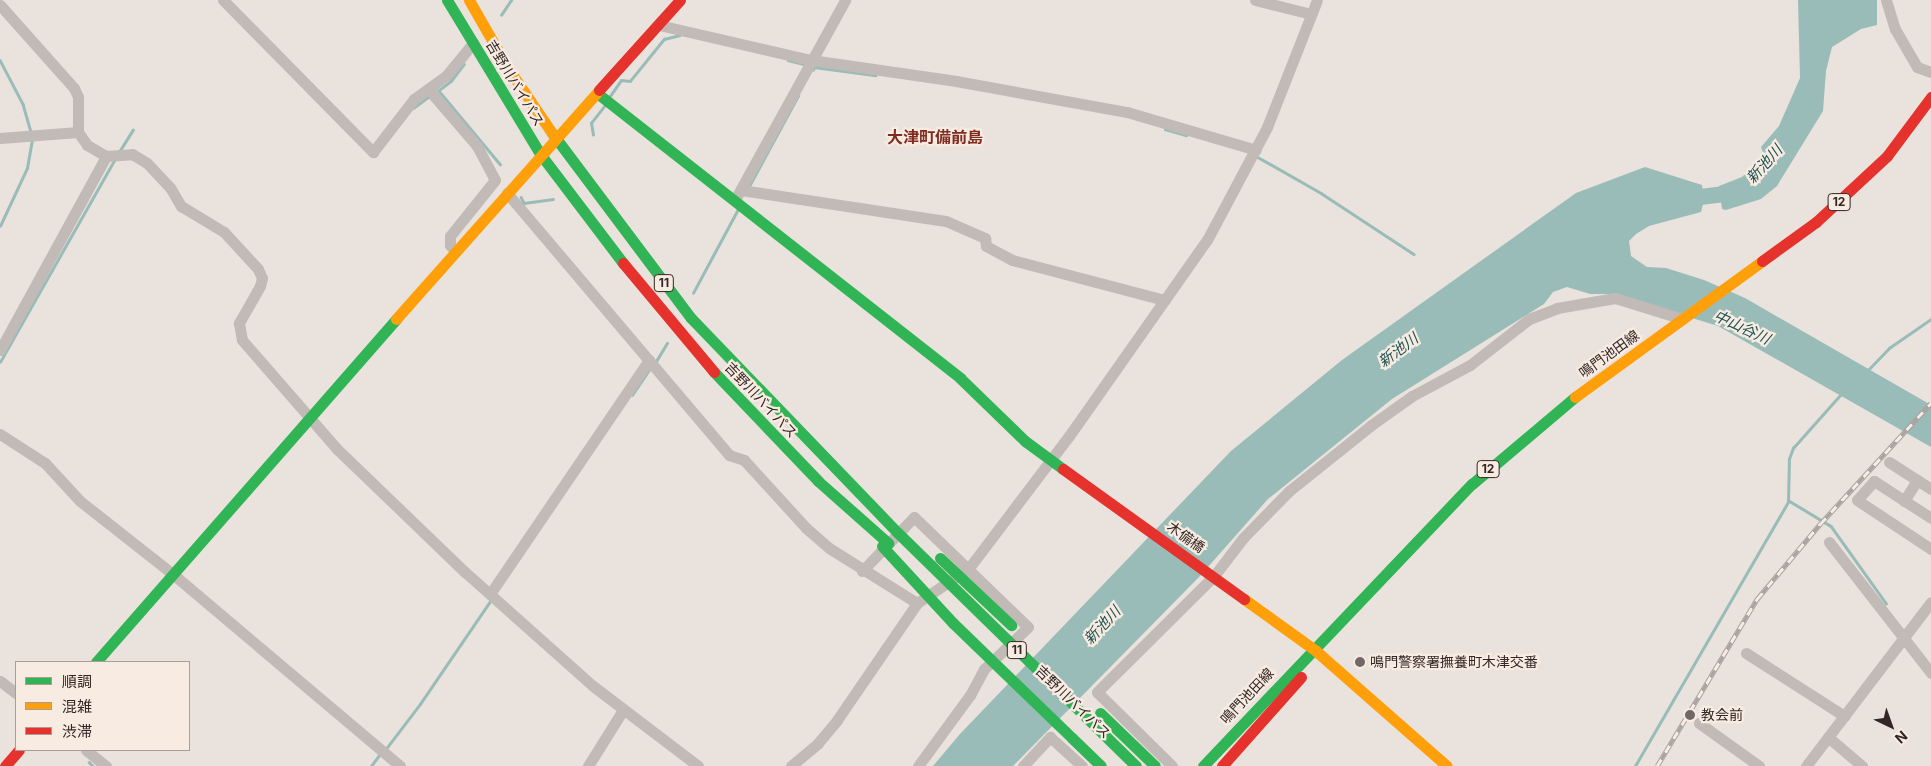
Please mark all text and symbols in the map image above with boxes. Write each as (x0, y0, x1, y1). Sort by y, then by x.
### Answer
street label: 吉野川バイパス (483, 37, 547, 129)
district label: 大津町備前島 (887, 127, 983, 147)
water label: 新池川 (1742, 141, 1786, 187)
road number: 12 (1826, 192, 1852, 212)
road number: 11 (653, 274, 675, 292)
water label: 中山谷川 (1711, 306, 1773, 348)
street label: 鳴門池田線 (1576, 327, 1642, 381)
water label: 新池川 (1375, 329, 1421, 371)
street label: 吉野川バイパス (721, 358, 801, 442)
road number: 12 (1476, 459, 1500, 478)
street label: 木備橋 (1164, 518, 1208, 556)
water label: 新池川 (1080, 602, 1124, 648)
road number: 11 (1006, 640, 1028, 660)
place label: 鳴門警察署撫養町木津交番 (1370, 654, 1538, 670)
marker: 鳴門警察署撫養町木津交番 (1354, 656, 1366, 668)
legend (15, 661, 190, 751)
street label: 吉野川バイパス (1032, 662, 1114, 742)
street label: 鳴門池田線 (1217, 665, 1277, 727)
text: 順調 (62, 672, 92, 691)
text: 混雑 (62, 697, 92, 716)
north arrow (1866, 701, 1916, 751)
place label: 教会前 (1701, 707, 1743, 723)
marker: 教会前 (1683, 708, 1697, 722)
text: 渋滞 (62, 722, 92, 741)
text: N (1892, 728, 1911, 747)

